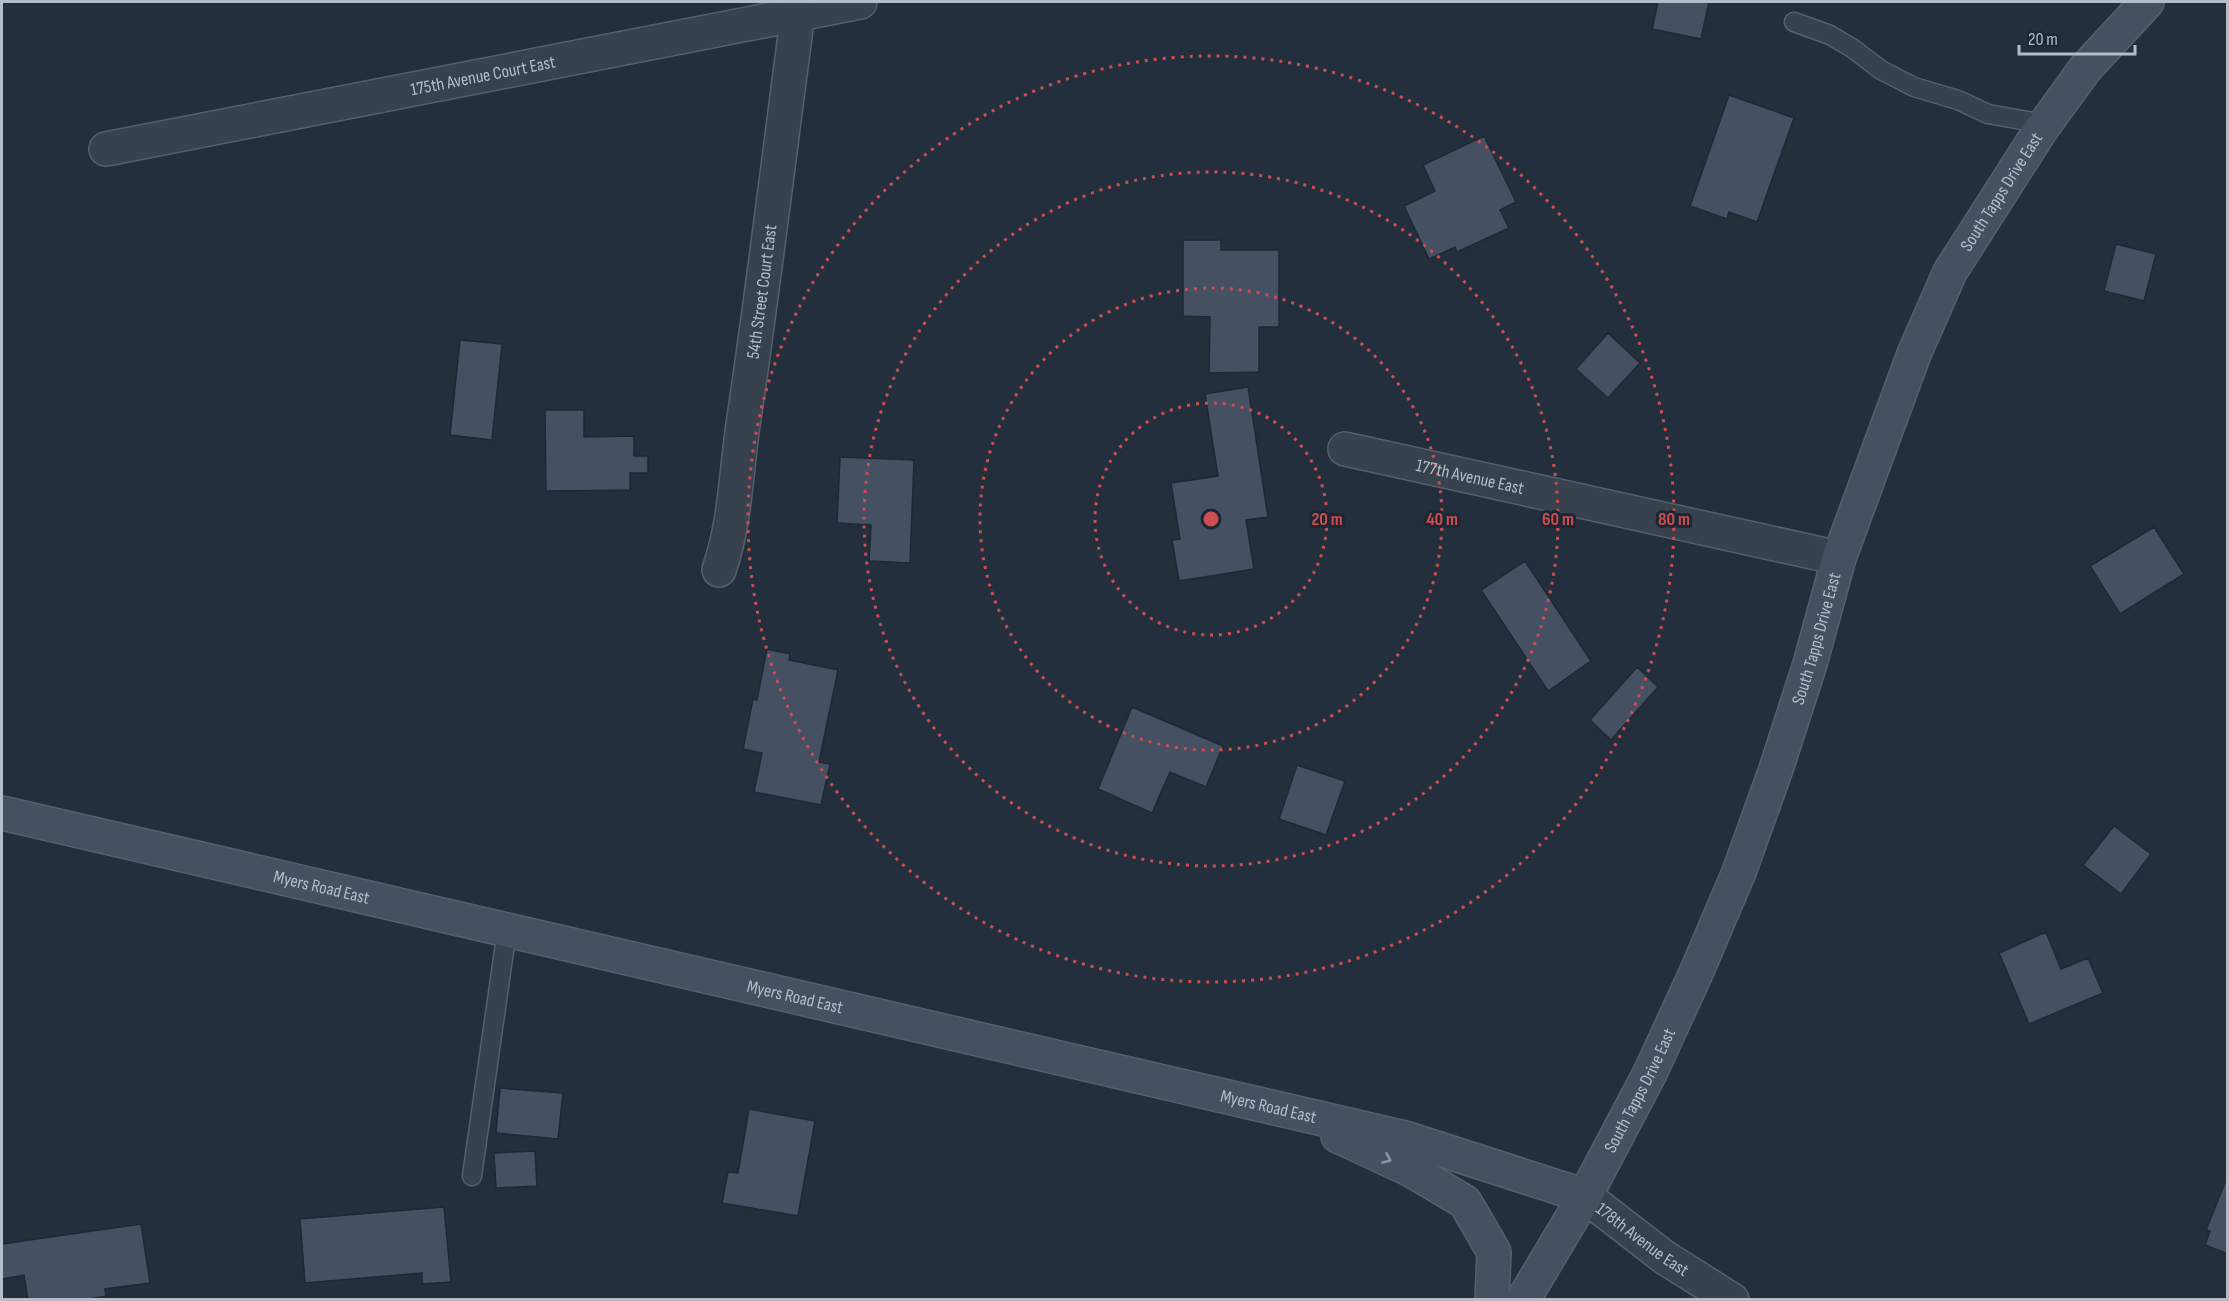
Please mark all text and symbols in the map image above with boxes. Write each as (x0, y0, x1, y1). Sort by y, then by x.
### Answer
scale bar (2019, 18, 2134, 56)
text: 20 m (2028, 29, 2058, 50)
street label: 175th Avenue Court East (409, 52, 558, 100)
street label: South Tapps Drive East (1956, 128, 2048, 255)
street label: 54th Street Court East (743, 223, 782, 360)
street label: 177th Avenue East (1414, 455, 1526, 499)
centre of rings (1201, 509, 1221, 529)
text: 20 m (1311, 509, 1343, 530)
text: 40 m (1426, 509, 1458, 530)
text: 60 m (1542, 509, 1574, 530)
text: 80 m (1658, 509, 1690, 530)
street label: South Tapps Drive East (1788, 570, 1846, 707)
street label: Myers Road East (271, 866, 372, 909)
street label: Myers Road East (745, 976, 845, 1019)
street label: South Tapps Drive East (1600, 1025, 1680, 1156)
street label: Myers Road East (1218, 1086, 1319, 1128)
one-way arrow (1380, 1152, 1391, 1164)
street label: 178th Avenue East (1592, 1198, 1693, 1281)

